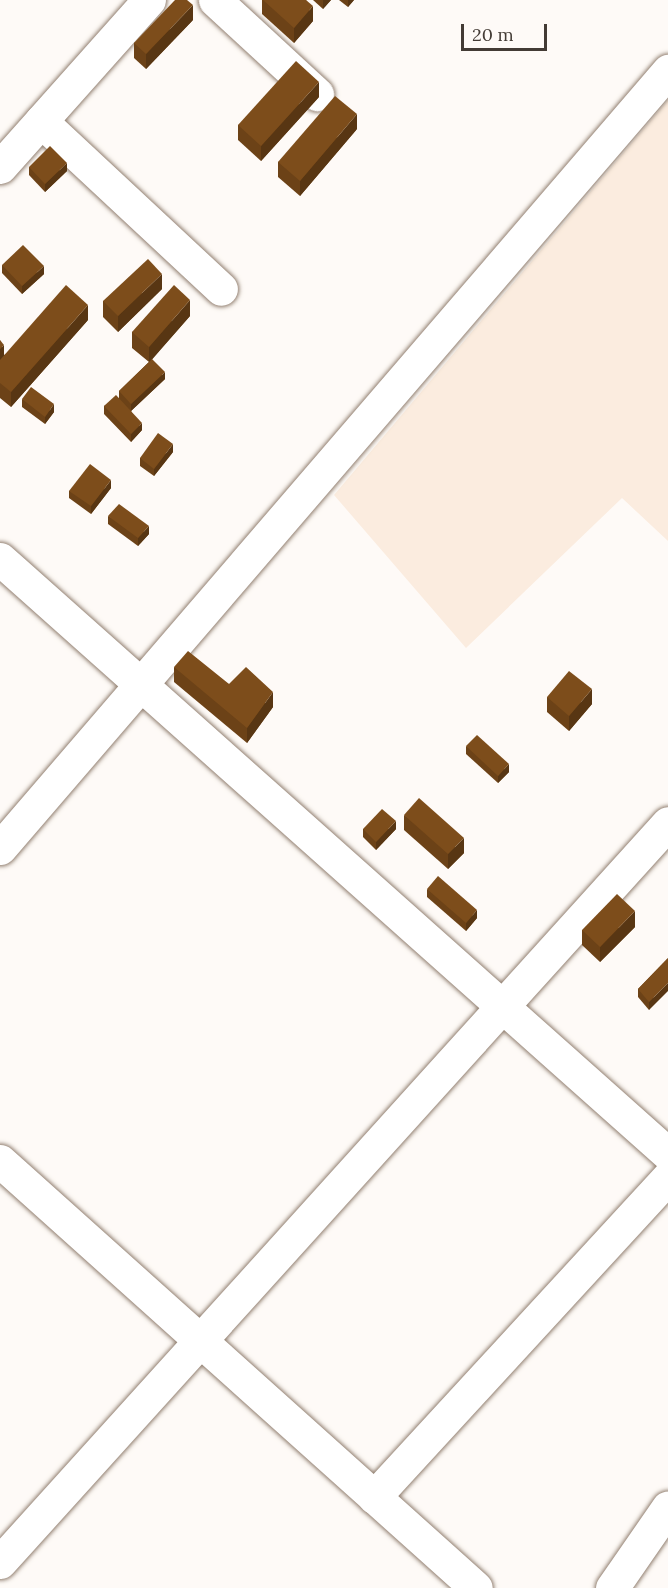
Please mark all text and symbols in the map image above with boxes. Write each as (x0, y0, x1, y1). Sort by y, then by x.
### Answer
scale bar (464, 12, 550, 50)
text: 20 m (472, 23, 514, 46)

